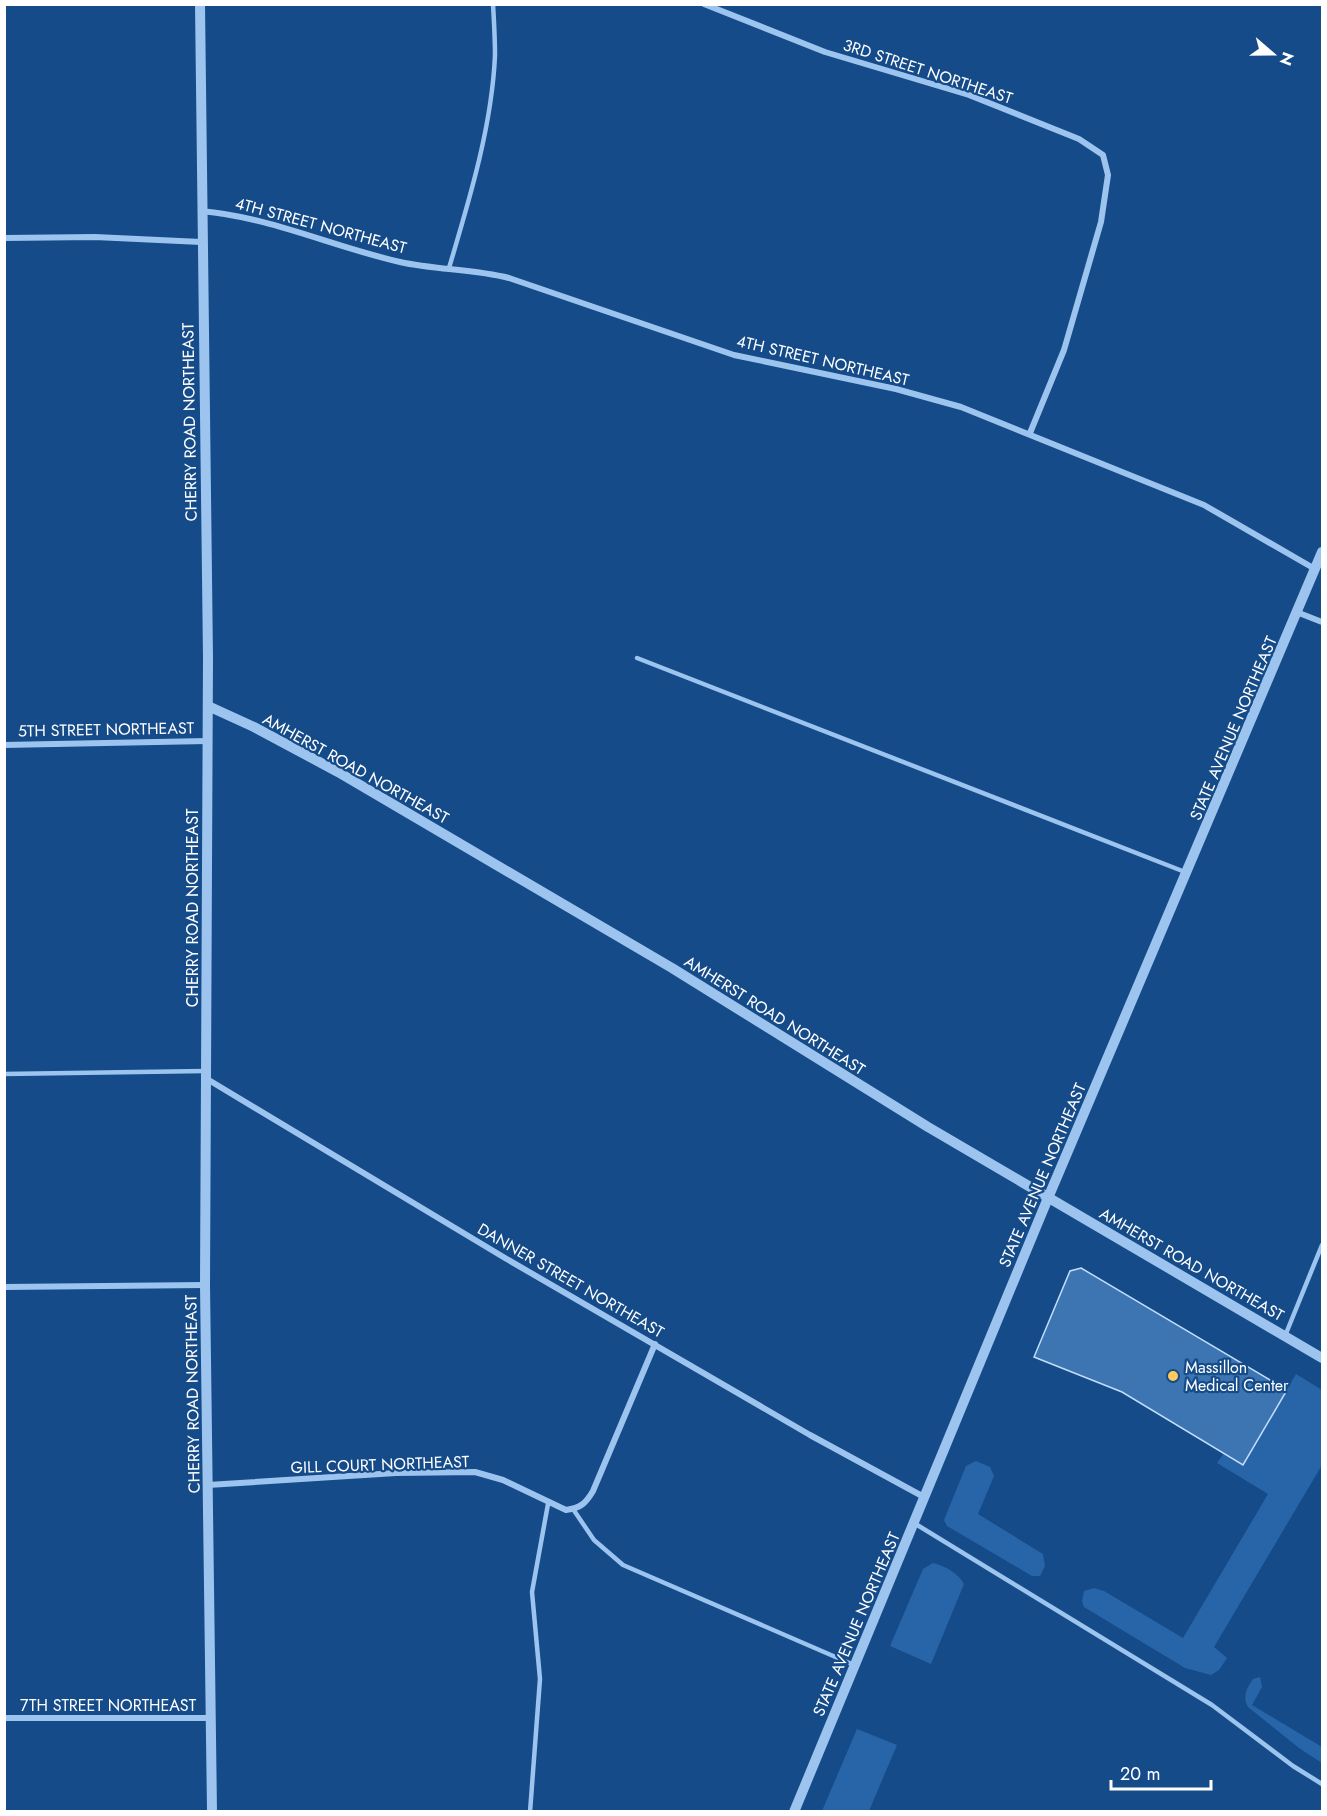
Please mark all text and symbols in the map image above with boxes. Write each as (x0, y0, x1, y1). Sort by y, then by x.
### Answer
north arrow (1243, 24, 1303, 84)
street label: 3RD STREET NORTHEAST (840, 33, 1016, 110)
text: N (1274, 49, 1300, 69)
street label: 4TH STREET NORTHEAST (233, 192, 410, 260)
street label: CHERRY ROAD NORTHEAST (176, 322, 203, 522)
street label: 4TH STREET NORTHEAST (734, 329, 912, 392)
street label: STATE AVENUE NORTHEAST (1184, 632, 1283, 824)
street label: AMHERST ROAD NORTHEAST (259, 708, 453, 830)
street label: 5TH STREET NORTHEAST (18, 716, 195, 743)
street label: CHERRY ROAD NORTHEAST (181, 808, 204, 1007)
street label: AMHERST ROAD NORTHEAST (680, 950, 870, 1081)
street label: STATE AVENUE NORTHEAST (993, 1079, 1092, 1271)
street label: AMHERST ROAD NORTHEAST (1095, 1202, 1289, 1327)
street label: DANNER STREET NORTHEAST (473, 1218, 669, 1344)
street label: CHERRY ROAD NORTHEAST (179, 1294, 206, 1494)
place label: Massillon Medical Center (1185, 1356, 1289, 1397)
marker: Massillon Medical Center (1166, 1369, 1180, 1383)
street label: GILL COURT NORTHEAST (290, 1450, 470, 1479)
street label: STATE AVENUE NORTHEAST (807, 1528, 906, 1720)
street label: 7TH STREET NORTHEAST (20, 1694, 197, 1717)
scale bar (1111, 1753, 1212, 1791)
text: 20 m (1120, 1761, 1160, 1787)

